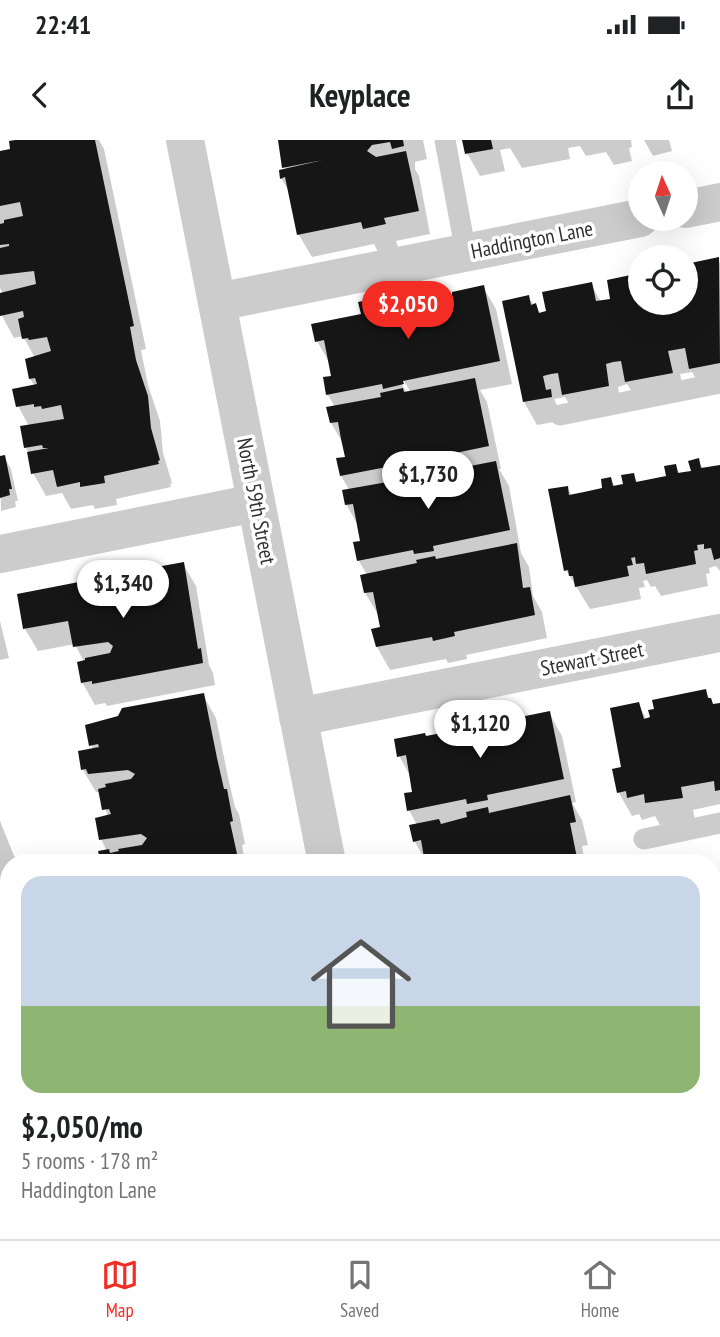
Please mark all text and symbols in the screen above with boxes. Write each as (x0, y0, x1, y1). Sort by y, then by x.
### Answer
text: 22:41 (35, 8, 91, 41)
text: Keyplace (309, 74, 411, 116)
icon: back (21, 76, 59, 114)
icon: share (661, 76, 699, 114)
north arrow (628, 161, 698, 231)
map controls (628, 161, 698, 315)
street label: Haddington Lane (469, 214, 595, 265)
button: locate (628, 245, 698, 315)
pin: $2,050 (351, 282, 465, 341)
text: $2,050 (378, 289, 438, 318)
street label: North 59th Street (231, 436, 282, 566)
pin: $1,730 (371, 452, 485, 511)
text: $1,730 (398, 459, 458, 488)
pin: $1,340 (66, 560, 180, 620)
text: $1,340 (93, 568, 153, 597)
street label: Stewart Street (538, 635, 646, 682)
pin: $1,120 (423, 700, 537, 760)
text: $1,120 (450, 708, 510, 737)
icon: home (298, 921, 424, 1047)
text: $2,050/mo (21, 1107, 143, 1146)
text: 5 rooms · 178 m² (21, 1146, 158, 1175)
text: Haddington Lane (21, 1175, 157, 1204)
tab: Map (101, 1256, 139, 1322)
tab: Saved (340, 1256, 379, 1322)
tab: Home (581, 1256, 619, 1322)

